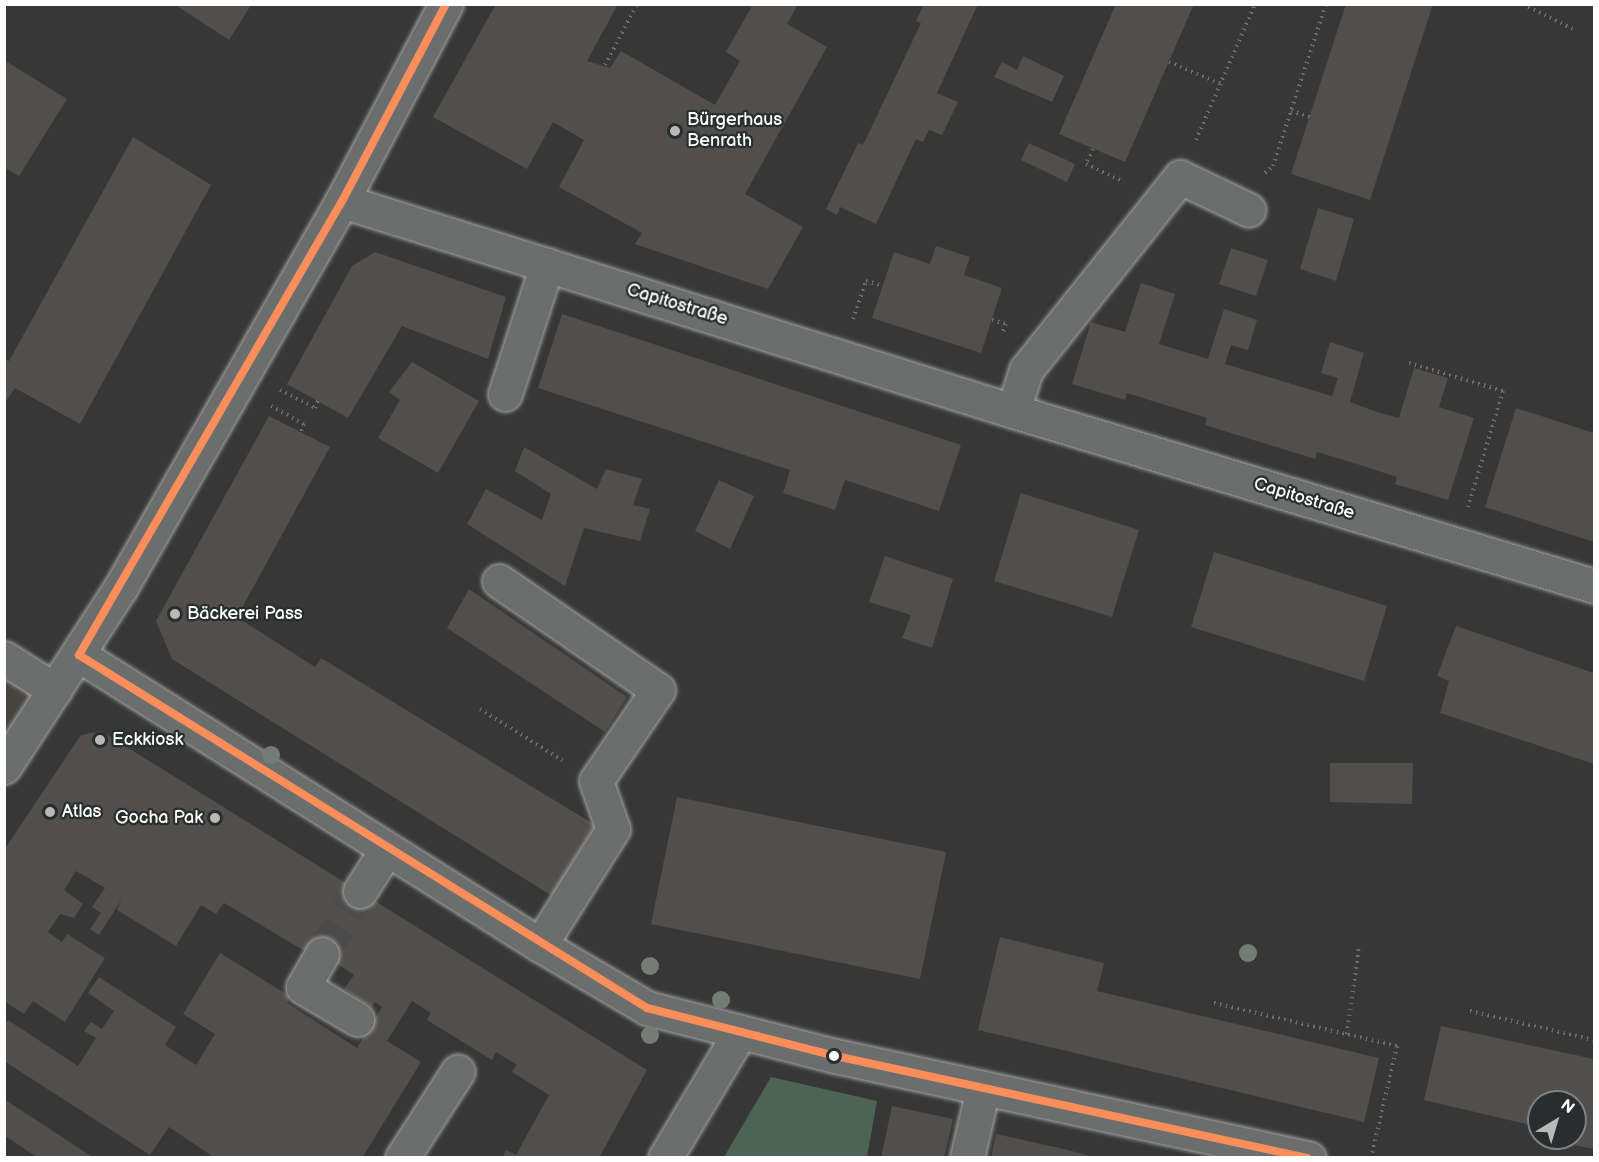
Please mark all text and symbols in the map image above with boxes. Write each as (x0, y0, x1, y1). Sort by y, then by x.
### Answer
place label: Bürgerhaus Benrath (687, 110, 782, 152)
marker: Bürgerhaus Benrath (668, 124, 682, 138)
street label: Capitostraße (624, 279, 730, 331)
street label: Capitostraße (1251, 473, 1357, 525)
place label: Bäckerei Pass (187, 603, 303, 625)
marker: Bäckerei Pass (168, 607, 182, 621)
place label: Eckkiosk (112, 729, 183, 751)
marker: Eckkiosk (93, 733, 107, 747)
place label: Atlas (62, 801, 102, 823)
marker: Atlas (43, 805, 57, 819)
place label: Gocha Pak (115, 807, 203, 829)
marker: Gocha Pak (208, 811, 222, 825)
unlabelled marker (828, 1050, 840, 1062)
north arrow (1527, 1090, 1587, 1150)
text: N (1557, 1096, 1578, 1118)

